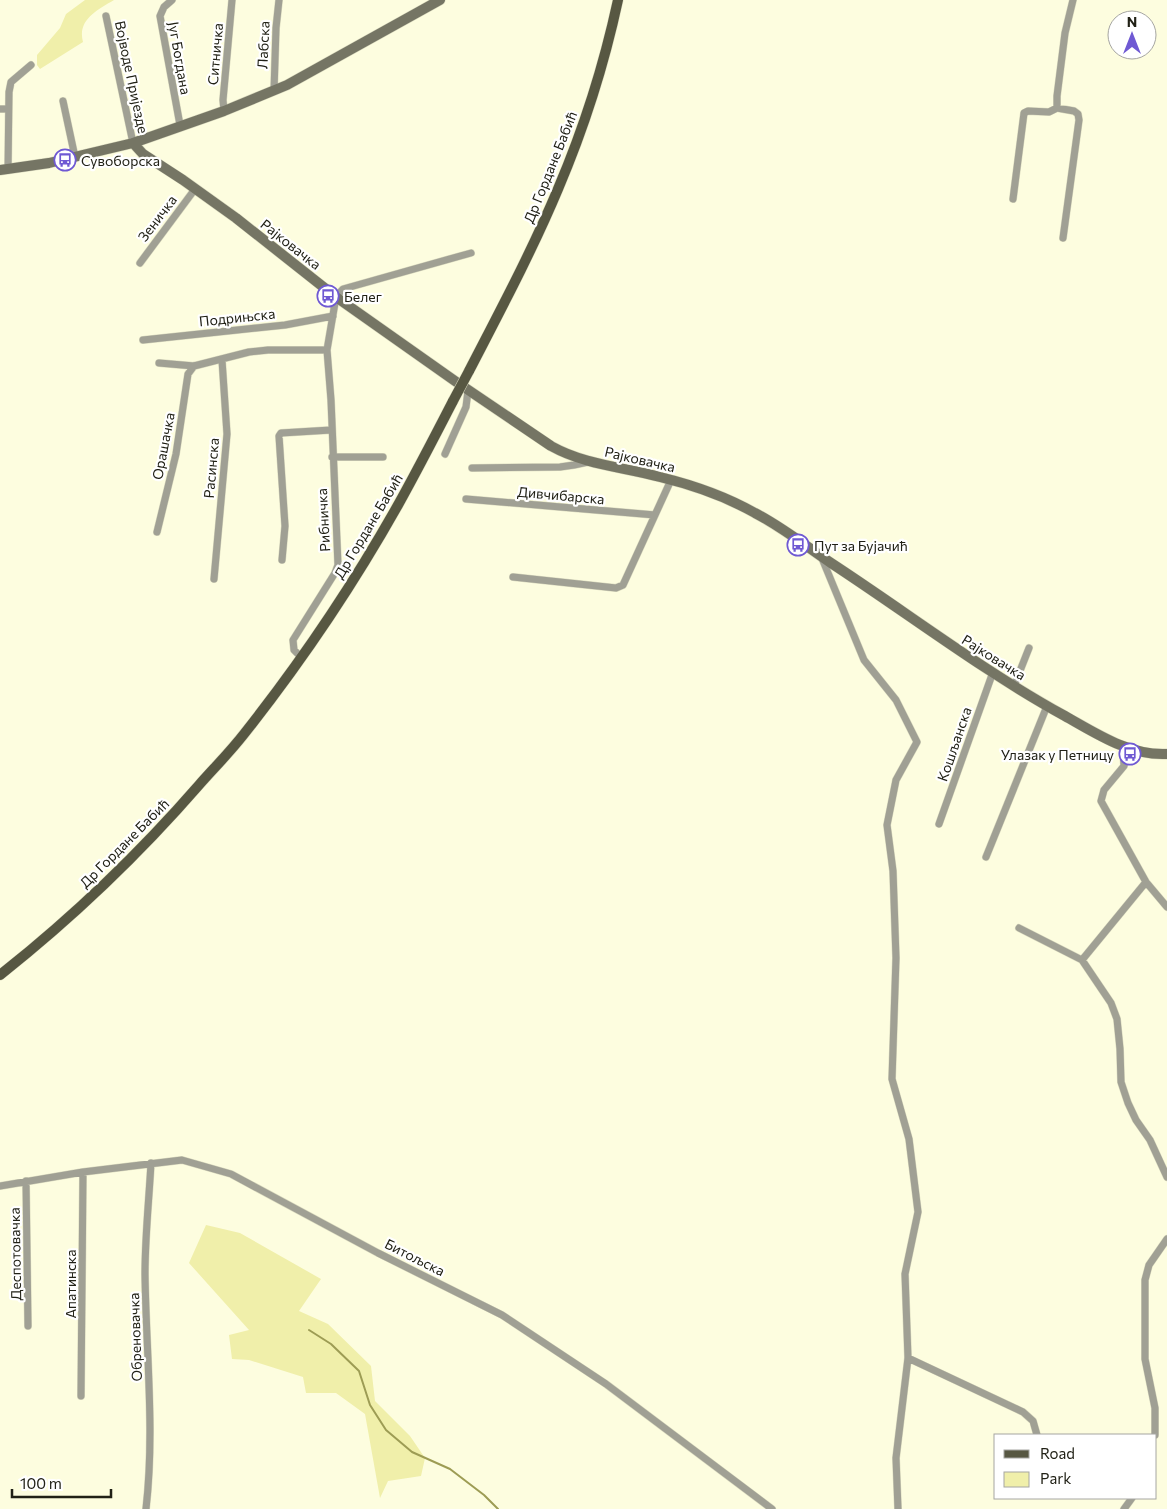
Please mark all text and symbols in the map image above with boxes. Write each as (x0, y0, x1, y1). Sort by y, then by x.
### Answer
north arrow (1107, 10, 1157, 60)
text: N (1127, 13, 1137, 30)
street label: Војводе Пријезде (112, 19, 152, 135)
street label: Југ Богдана (165, 20, 195, 96)
street label: Лабска (253, 21, 273, 69)
street label: Ситничка (204, 22, 226, 86)
street label: Др Гордане Бабић (520, 109, 580, 225)
bus stop icon: Сувоборска (53, 148, 77, 172)
place label: Сувоборска (81, 152, 160, 169)
street label: Зеничка (134, 191, 180, 245)
street label: Рајковачка (257, 215, 325, 273)
bus stop icon: Белег (316, 284, 340, 308)
place label: Белег (344, 288, 382, 305)
street label: Подрињска (198, 305, 276, 329)
street label: Орашачка (148, 411, 178, 481)
street label: Расинска (200, 437, 222, 499)
street label: Рајковачка (603, 443, 677, 475)
street label: Др Гордане Бабић (330, 471, 406, 581)
street label: Дивчибарска (517, 483, 605, 507)
street label: Рибничка (313, 488, 333, 552)
bus stop icon: Пут за Бујачић (786, 533, 810, 557)
place label: Пут за Бујачић (814, 537, 908, 554)
street label: Рајковачка (959, 631, 1029, 683)
street label: Кошљанска (933, 705, 975, 783)
bus stop icon: Улазак у Петницу (1118, 742, 1142, 766)
place label: Улазак у Петницу (1001, 746, 1114, 763)
street label: Др Гордане Бабић (76, 795, 172, 891)
street label: Деспотовачка (6, 1207, 24, 1301)
street label: Битољска (382, 1235, 448, 1279)
street label: Апатинска (62, 1249, 79, 1319)
street label: Обреновачка (125, 1292, 145, 1382)
legend (994, 1434, 1157, 1499)
text: Road (1040, 1444, 1075, 1462)
scale bar (12, 1466, 111, 1498)
text: Park (1040, 1469, 1071, 1487)
text: 100 m (20, 1474, 62, 1492)

